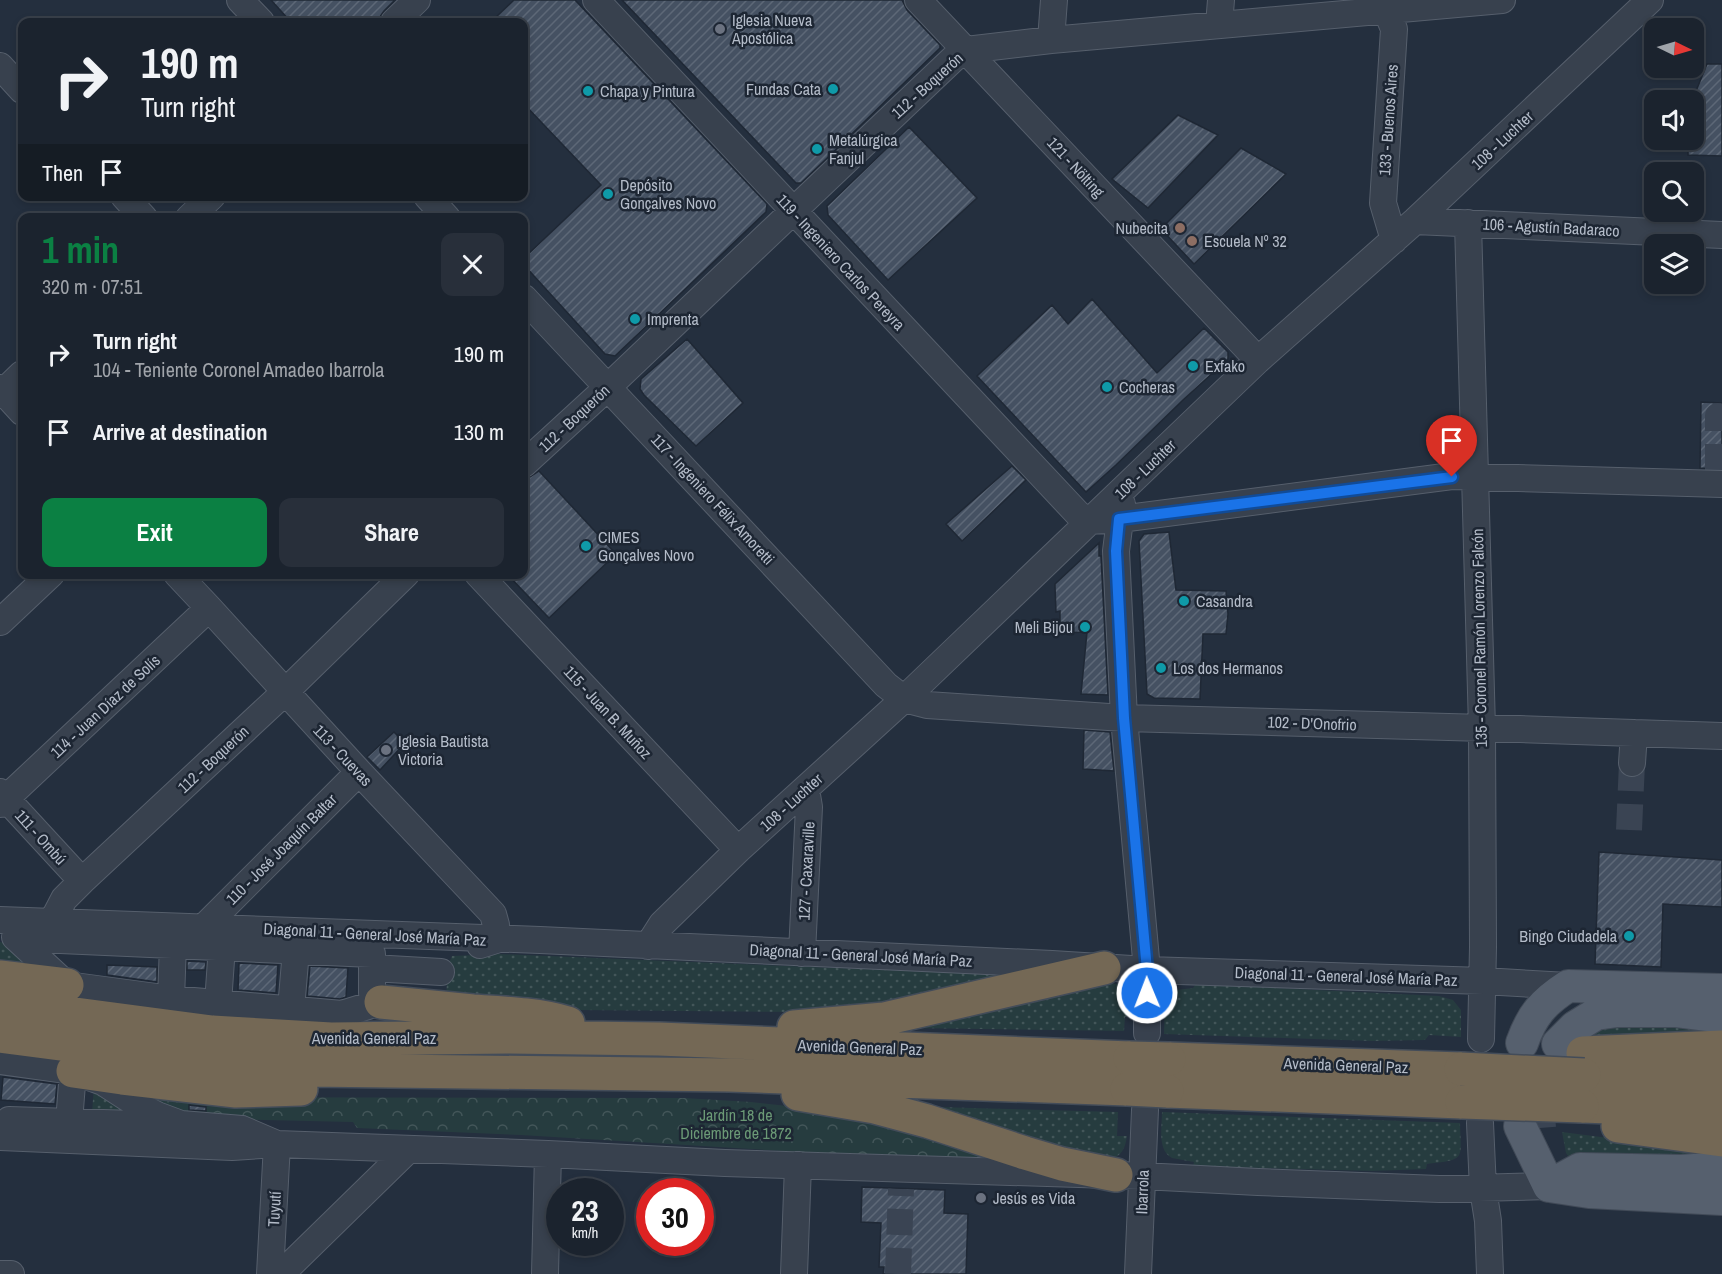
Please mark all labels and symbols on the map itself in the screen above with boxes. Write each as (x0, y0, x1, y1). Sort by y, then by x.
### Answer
place label: Iglesia Nueva Apostólica (731, 9, 813, 49)
north arrow (1644, 18, 1704, 78)
marker: Iglesia Nueva Apostólica (713, 22, 727, 36)
street label: 112 - Boquerón (886, 47, 968, 123)
street label: 133 - Buenos Aires (1373, 64, 1403, 176)
place label: Fundas Cata (746, 78, 822, 100)
place label: Chapa y Pintura (600, 80, 696, 102)
marker: Fundas Cata (826, 82, 840, 96)
marker: Chapa y Pintura (581, 84, 595, 98)
street label: 108 - Luchter (1466, 105, 1538, 174)
place label: Metalúrgica Fanjul (829, 129, 898, 169)
street label: 121 - Nölting (1042, 132, 1110, 202)
marker: Metalúrgica Fanjul (810, 142, 824, 156)
place label: Depósito Gonçalves Novo (620, 174, 716, 214)
marker: Depósito Gonçalves Novo (601, 187, 615, 201)
street label: 119 - Ingeniero Carlos Pereyra (772, 189, 911, 336)
street label: 106 - Agustín Badaraco (1482, 212, 1620, 242)
place label: Nubecita (1115, 217, 1169, 239)
marker: Nubecita (1173, 221, 1187, 235)
place label: Escuela Nº 32 (1204, 230, 1287, 252)
marker: Escuela Nº 32 (1185, 234, 1199, 248)
place label: Imprenta (647, 308, 699, 330)
marker: Imprenta (628, 312, 642, 326)
place label: Exfako (1205, 355, 1245, 377)
marker: Exfako (1186, 359, 1200, 373)
place label: Cocheras (1119, 376, 1175, 398)
street label: 112 - Boquerón (534, 379, 614, 457)
marker: Cocheras (1100, 380, 1114, 394)
pin (1426, 415, 1477, 477)
street label: 117 - Ingeniero Félix Amoretti (646, 429, 780, 569)
street label: 108 - Luchter (1110, 434, 1181, 504)
place label: CIMES Gonçalves Novo (598, 526, 694, 566)
street label: 135 - Coronel Ramón Lorenzo Falcón (1466, 528, 1492, 748)
marker: CIMES Gonçalves Novo (579, 539, 593, 553)
place label: Casandra (1196, 590, 1254, 612)
marker: Casandra (1177, 594, 1191, 608)
place label: Meli Bijou (1015, 616, 1073, 638)
marker: Meli Bijou (1078, 620, 1092, 634)
street label: 114 - Juan Díaz de Solís (45, 649, 165, 763)
place label: Los dos Hermanos (1173, 657, 1283, 679)
street label: 115 - Juan B. Muñoz (559, 661, 657, 764)
marker: Los dos Hermanos (1154, 661, 1168, 675)
street label: 102 - D'Onofrio (1267, 710, 1357, 736)
street label: 113 - Cuevas (309, 719, 377, 791)
street label: 112 - Boquerón (173, 720, 253, 798)
place label: Iglesia Bautista Victoria (398, 730, 489, 770)
marker: Iglesia Bautista Victoria (379, 743, 393, 757)
street label: 108 - Luchter (755, 768, 828, 836)
street label: 110 - José Joaquín Baltar (221, 788, 342, 909)
street label: 111 - Ombú (10, 805, 72, 869)
street label: 127 - Caxaraville (792, 821, 820, 921)
street label: Diagonal 11 - General José María Paz (263, 917, 487, 951)
place label: Bingo Ciudadela (1519, 925, 1618, 947)
marker: Bingo Ciudadela (1622, 929, 1636, 943)
street label: Diagonal 11 - General José María Paz (749, 938, 973, 972)
position arrow (1115, 961, 1179, 1025)
street label: Diagonal 11 - General José María Paz (1234, 961, 1458, 991)
street label: Avenida General Paz (311, 1027, 437, 1049)
street label: Avenida General Paz (796, 1034, 923, 1060)
street label: Avenida General Paz (1282, 1052, 1409, 1078)
park label: Jardín 18 de Diciembre de 1872 (680, 1104, 792, 1144)
street label: Ibarrola (1130, 1169, 1154, 1215)
speed limit sign: 30 (636, 1178, 714, 1256)
place label: Jesús es Vida (993, 1187, 1076, 1209)
street label: Tuyutí (262, 1190, 286, 1227)
marker: Jesús es Vida (974, 1191, 988, 1205)

